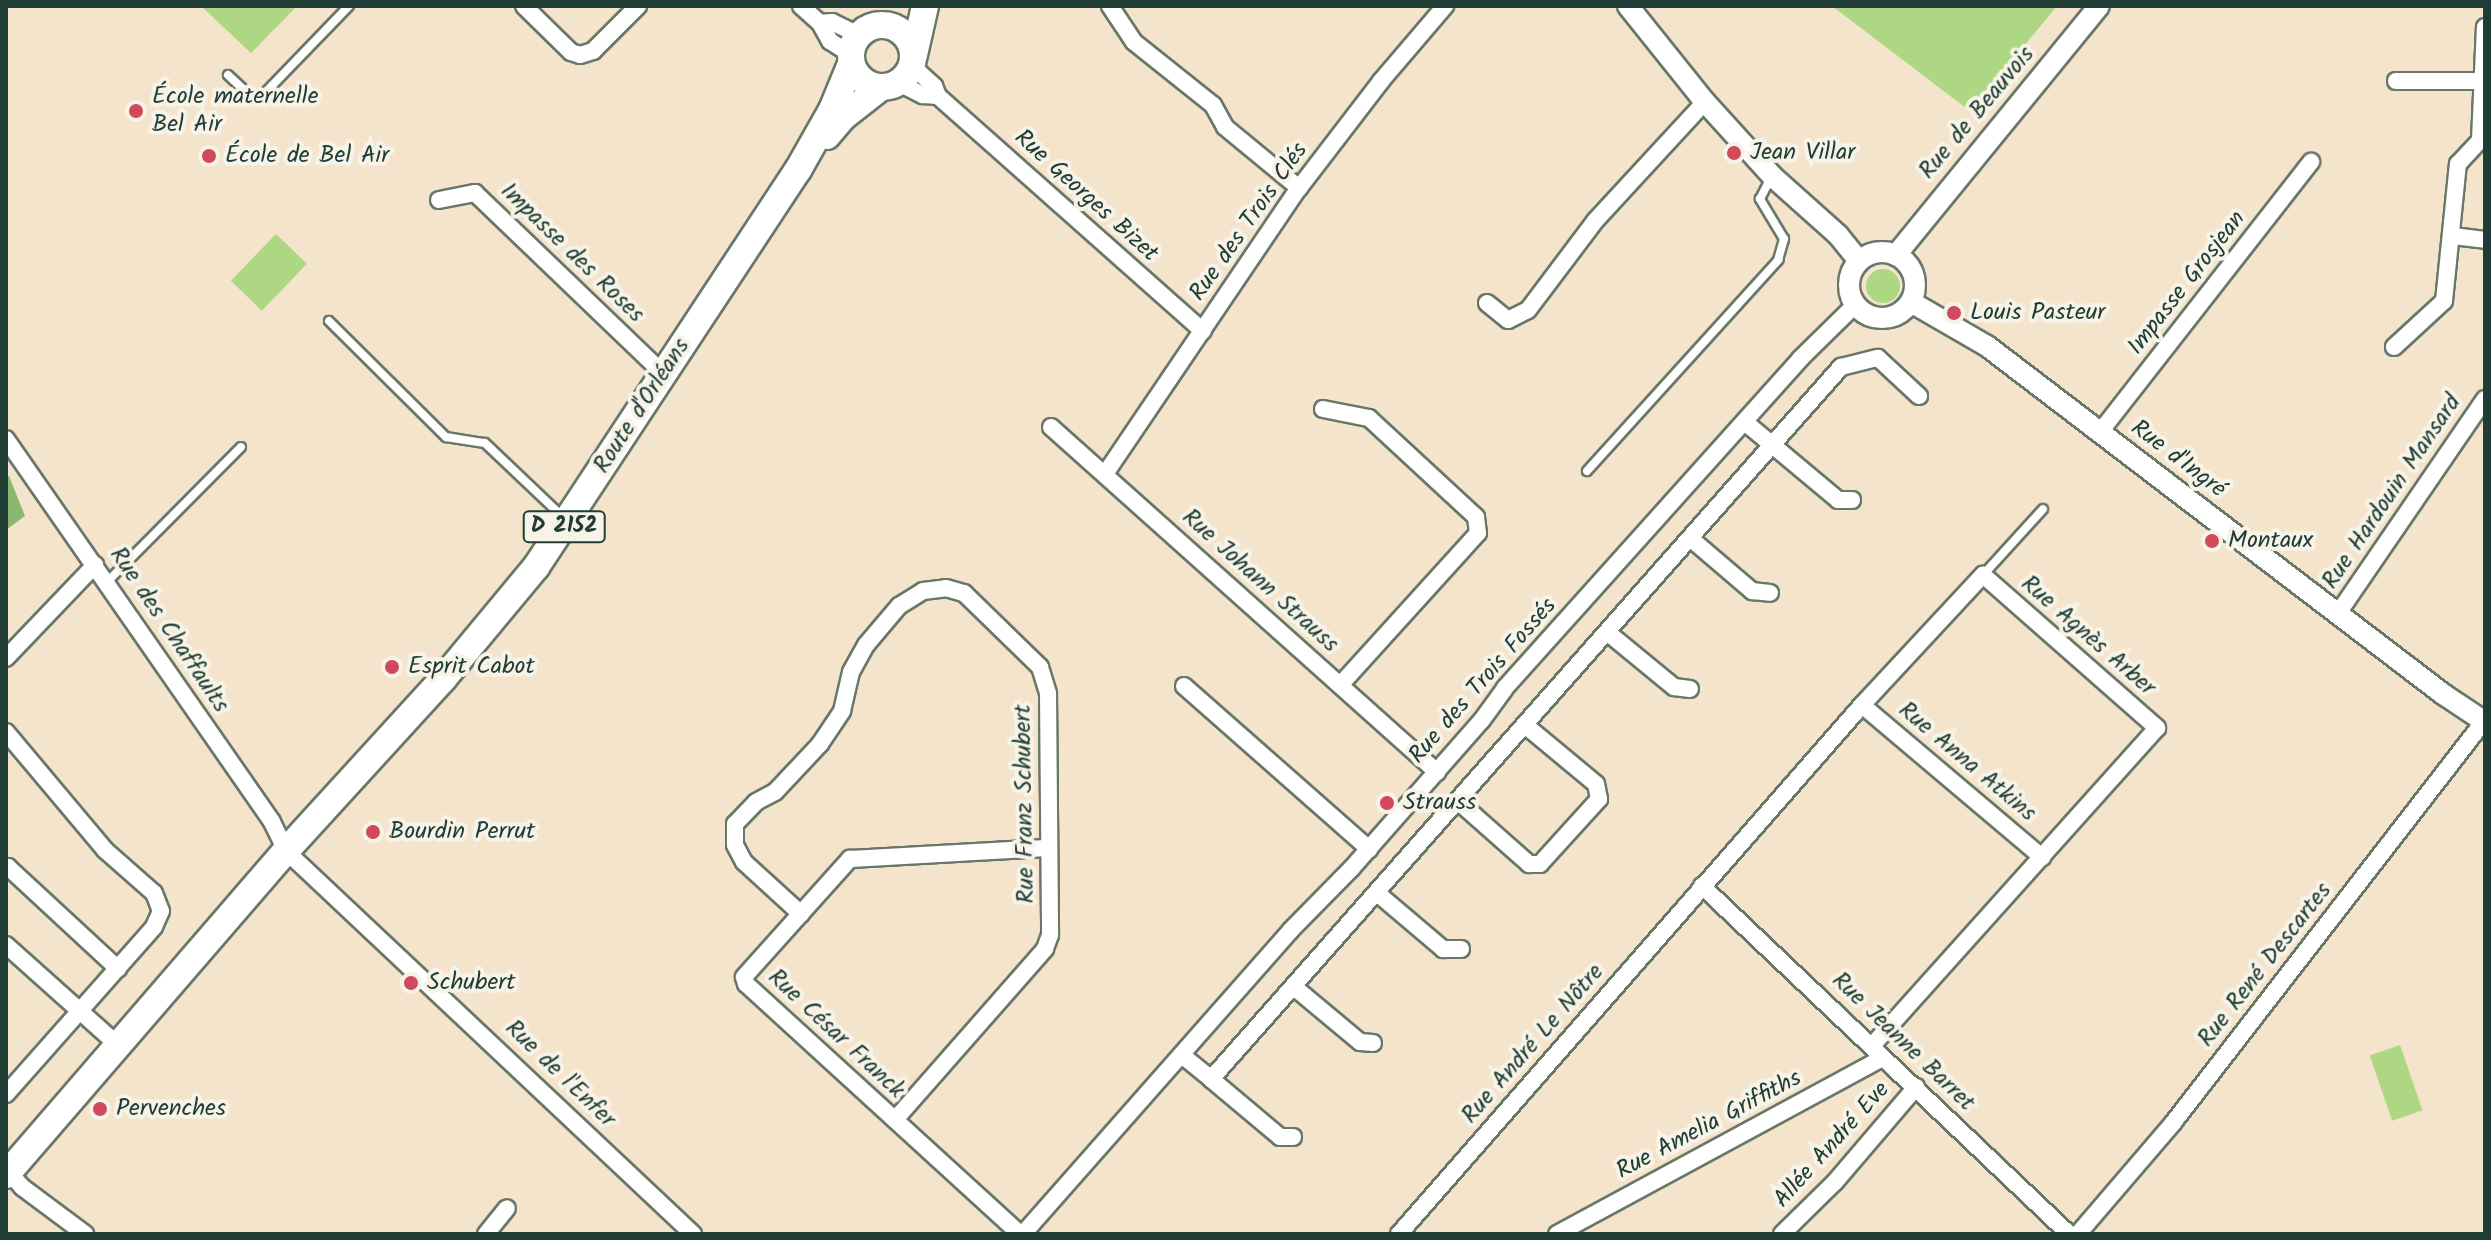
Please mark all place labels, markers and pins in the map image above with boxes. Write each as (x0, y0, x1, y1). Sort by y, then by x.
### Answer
place label: École maternelle Bel Air (152, 83, 318, 139)
marker: École maternelle Bel Air (127, 102, 145, 120)
place label: Jean Villar (1750, 139, 1855, 167)
place label: École de Bel Air (225, 142, 389, 170)
marker: Jean Villar (1725, 144, 1743, 162)
marker: École de Bel Air (200, 147, 218, 165)
place label: Louis Pasteur (1970, 299, 2105, 327)
marker: Louis Pasteur (1945, 304, 1963, 322)
place label: Montaux (2228, 527, 2313, 555)
marker: Montaux (2203, 532, 2221, 550)
place label: Esprit Cabot (408, 653, 535, 681)
marker: Esprit Cabot (383, 658, 401, 676)
place label: Strauss (1403, 789, 1476, 817)
marker: Strauss (1378, 794, 1396, 812)
place label: Bourdin Perrut (389, 818, 535, 846)
marker: Bourdin Perrut (364, 823, 382, 841)
place label: Schubert (427, 969, 515, 997)
marker: Schubert (402, 974, 420, 992)
place label: Pervenches (116, 1095, 226, 1123)
marker: Pervenches (91, 1100, 109, 1118)

